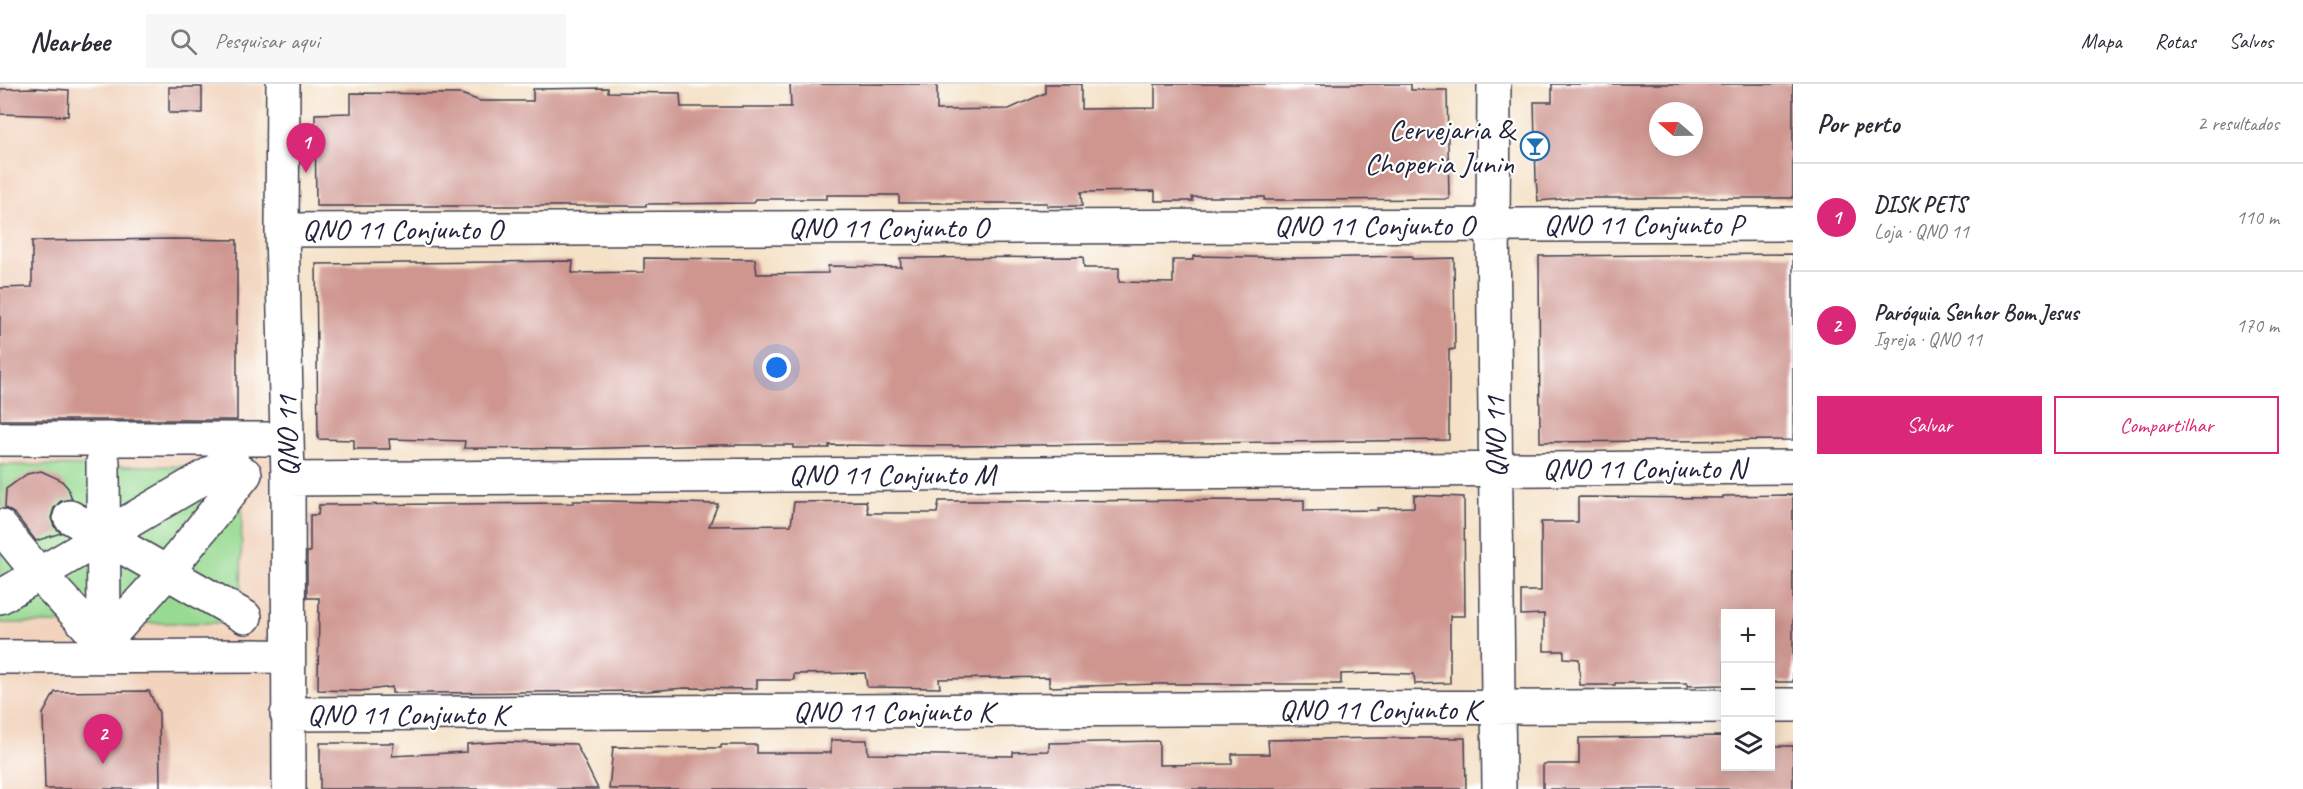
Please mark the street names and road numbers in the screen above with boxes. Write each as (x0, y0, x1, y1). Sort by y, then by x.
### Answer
street label: QNO 11 Conjunto P (1543, 205, 1747, 243)
street label: QNO 11 Conjunto O (1274, 206, 1477, 244)
street label: QNO 11 Conjunto O (788, 208, 991, 246)
street label: QNO 11 Conjunto O (302, 210, 505, 248)
street label: QNO 11 (267, 394, 307, 477)
street label: QNO 11 (1475, 395, 1515, 478)
street label: QNO 11 Conjunto N (1542, 449, 1751, 487)
street label: QNO 11 Conjunto M (789, 455, 998, 493)
street label: QNO 11 Conjunto K (1279, 690, 1485, 728)
street label: QNO 11 Conjunto K (793, 692, 999, 730)
street label: QNO 11 Conjunto K (307, 695, 513, 733)

